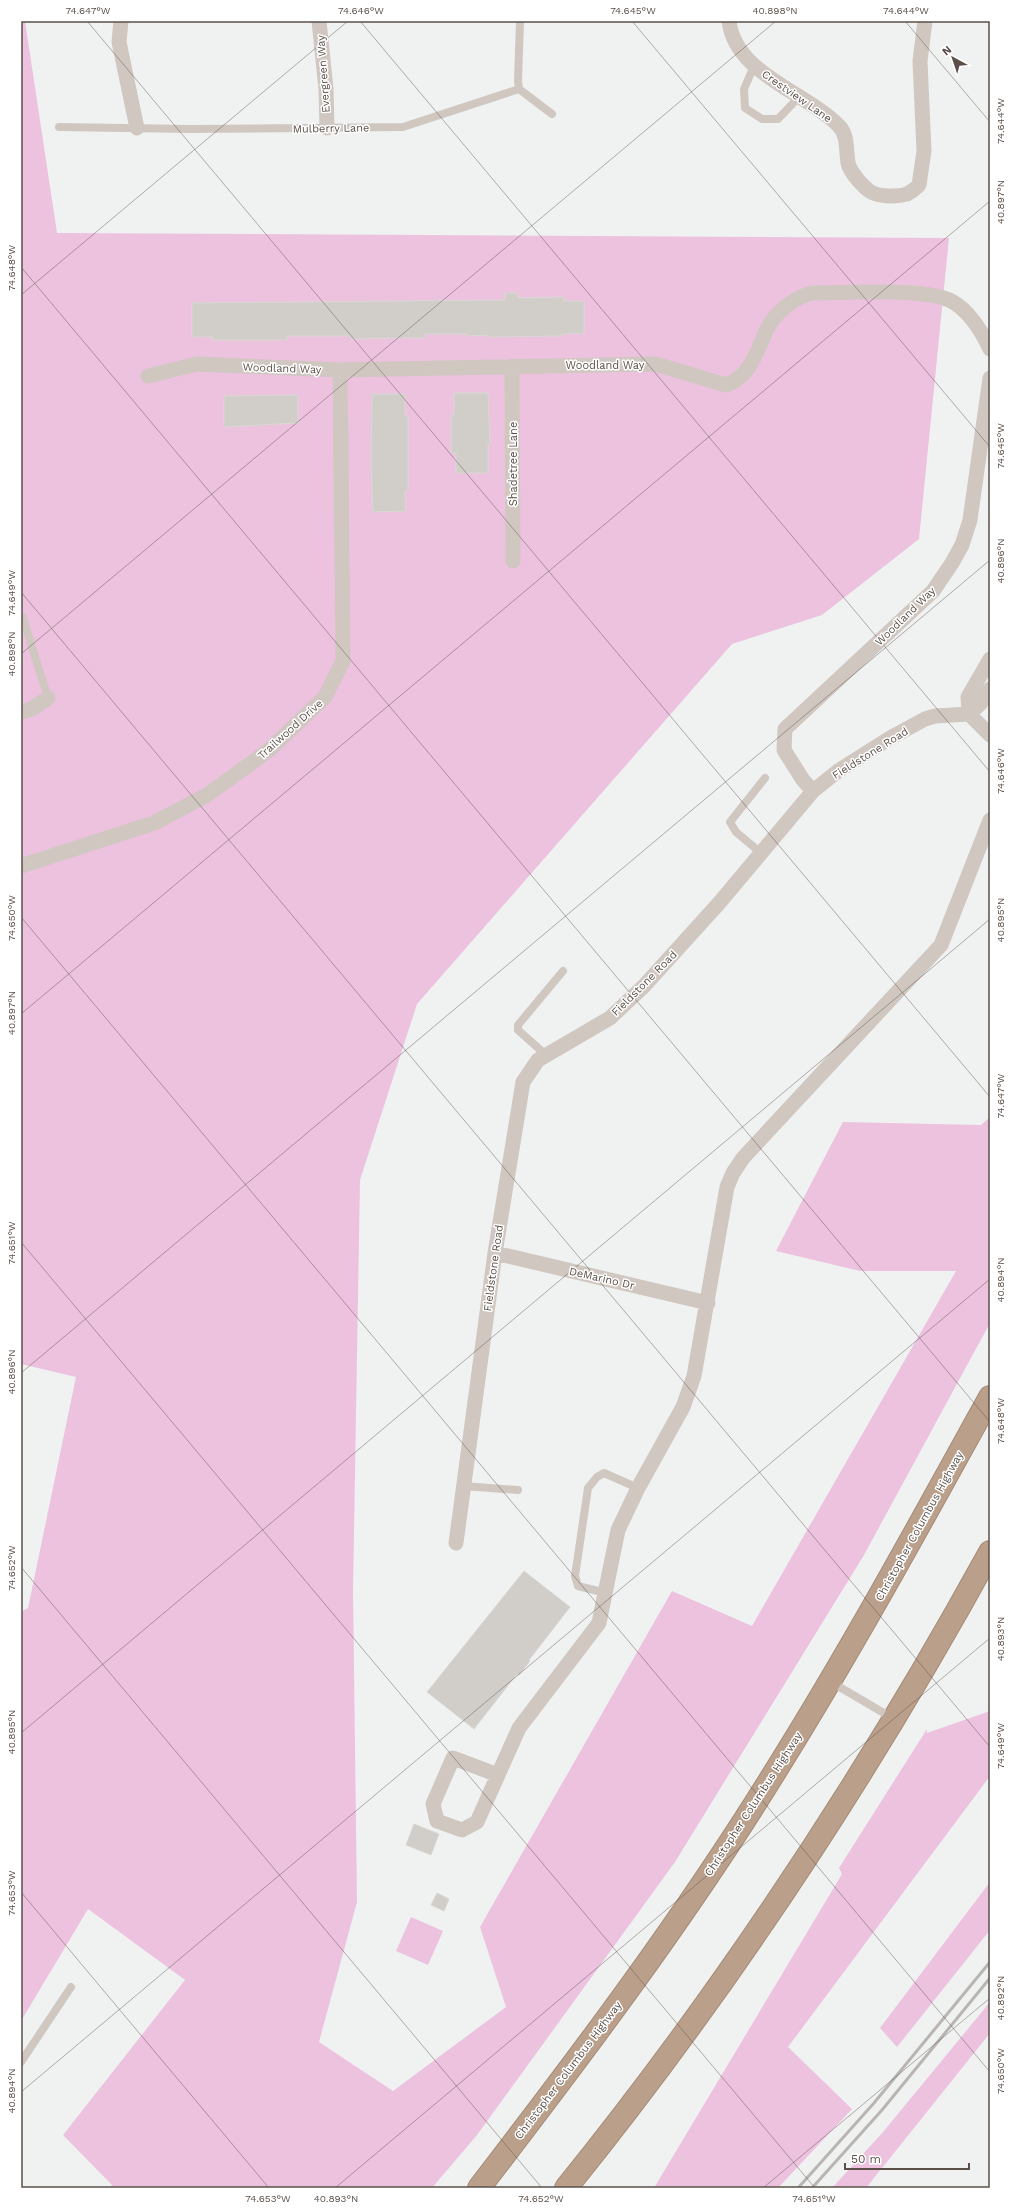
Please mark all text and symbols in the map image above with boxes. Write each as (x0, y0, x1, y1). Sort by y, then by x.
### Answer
text: 74.647°W (66, 5, 111, 16)
text: 74.646°W (338, 5, 384, 16)
text: 74.645°W (610, 5, 656, 16)
text: 40.898°N (752, 5, 798, 16)
text: 74.644°W (883, 5, 929, 16)
street label: Evergreen Way (314, 34, 333, 113)
north arrow (933, 38, 973, 78)
text: N (940, 43, 954, 58)
street label: Crestview Lane (759, 68, 834, 125)
text: 74.644°W (995, 98, 1006, 144)
street label: Mulberry Lane (293, 121, 370, 136)
text: 40.897°N (995, 180, 1006, 224)
text: 74.648°W (6, 245, 17, 291)
street label: Woodland Way (566, 359, 645, 372)
street label: Woodland Way (242, 361, 322, 376)
street label: Shadetree Lane (507, 422, 520, 506)
text: 74.645°W (995, 423, 1006, 469)
text: 40.896°N (995, 538, 1006, 584)
text: 74.649°W (6, 570, 17, 616)
street label: Woodland Way (872, 584, 938, 648)
text: 40.898°N (6, 631, 17, 677)
street label: Trailwood Drive (255, 697, 325, 762)
street label: Fieldstone Road (830, 725, 911, 782)
text: 74.646°W (995, 748, 1006, 794)
text: 74.650°W (6, 895, 17, 941)
text: 40.895°N (995, 898, 1006, 942)
street label: Fieldstone Road (609, 948, 680, 1019)
text: 40.897°N (6, 991, 17, 1035)
text: 74.647°W (995, 1073, 1006, 1118)
text: 74.651°W (6, 1221, 17, 1265)
street label: Fieldstone Road (481, 1224, 506, 1312)
text: 40.894°N (995, 1257, 1006, 1303)
street label: DeMarino Dr (568, 1265, 636, 1292)
text: 40.896°N (6, 1349, 17, 1395)
text: 74.648°W (995, 1398, 1006, 1444)
street label: Christopher Columbus Highway (873, 1449, 966, 1603)
text: 74.652°W (6, 1545, 17, 1591)
text: 40.893°N (995, 1617, 1006, 1661)
text: 40.895°N (6, 1710, 17, 1754)
text: 74.649°W (995, 1723, 1006, 1769)
street label: Christopher Columbus Highway (702, 1730, 805, 1879)
text: 74.653°W (6, 1870, 17, 1916)
text: 40.892°N (995, 1976, 1006, 2020)
street label: Christopher Columbus Highway (512, 1999, 625, 2142)
text: 74.650°W (995, 2048, 1006, 2094)
text: 40.894°N (6, 2068, 17, 2114)
scale bar (845, 2145, 969, 2171)
text: 50 m (851, 2152, 881, 2166)
text: 74.653°W (245, 2193, 291, 2204)
text: 40.893°N (314, 2193, 358, 2204)
text: 74.652°W (518, 2193, 564, 2204)
text: 74.651°W (792, 2193, 836, 2204)

